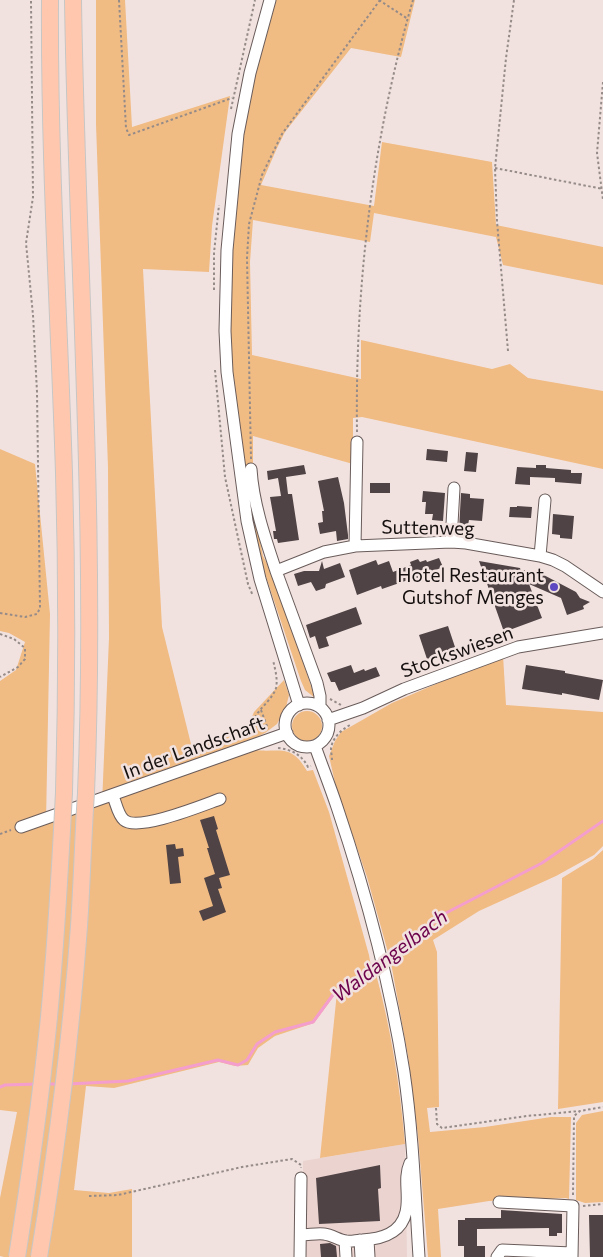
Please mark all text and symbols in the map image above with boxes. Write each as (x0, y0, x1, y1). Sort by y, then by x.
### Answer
street label: Suttenweg (381, 516, 475, 540)
place label: Hotel Restaurant Gutshof Menges (397, 565, 544, 609)
marker: Hotel Restaurant Gutshof Menges (548, 581, 560, 593)
street label: Stockswiesen (398, 621, 516, 683)
street label: In der Landschaft (120, 712, 268, 784)
water label: Waldangelbach (328, 905, 452, 1007)

